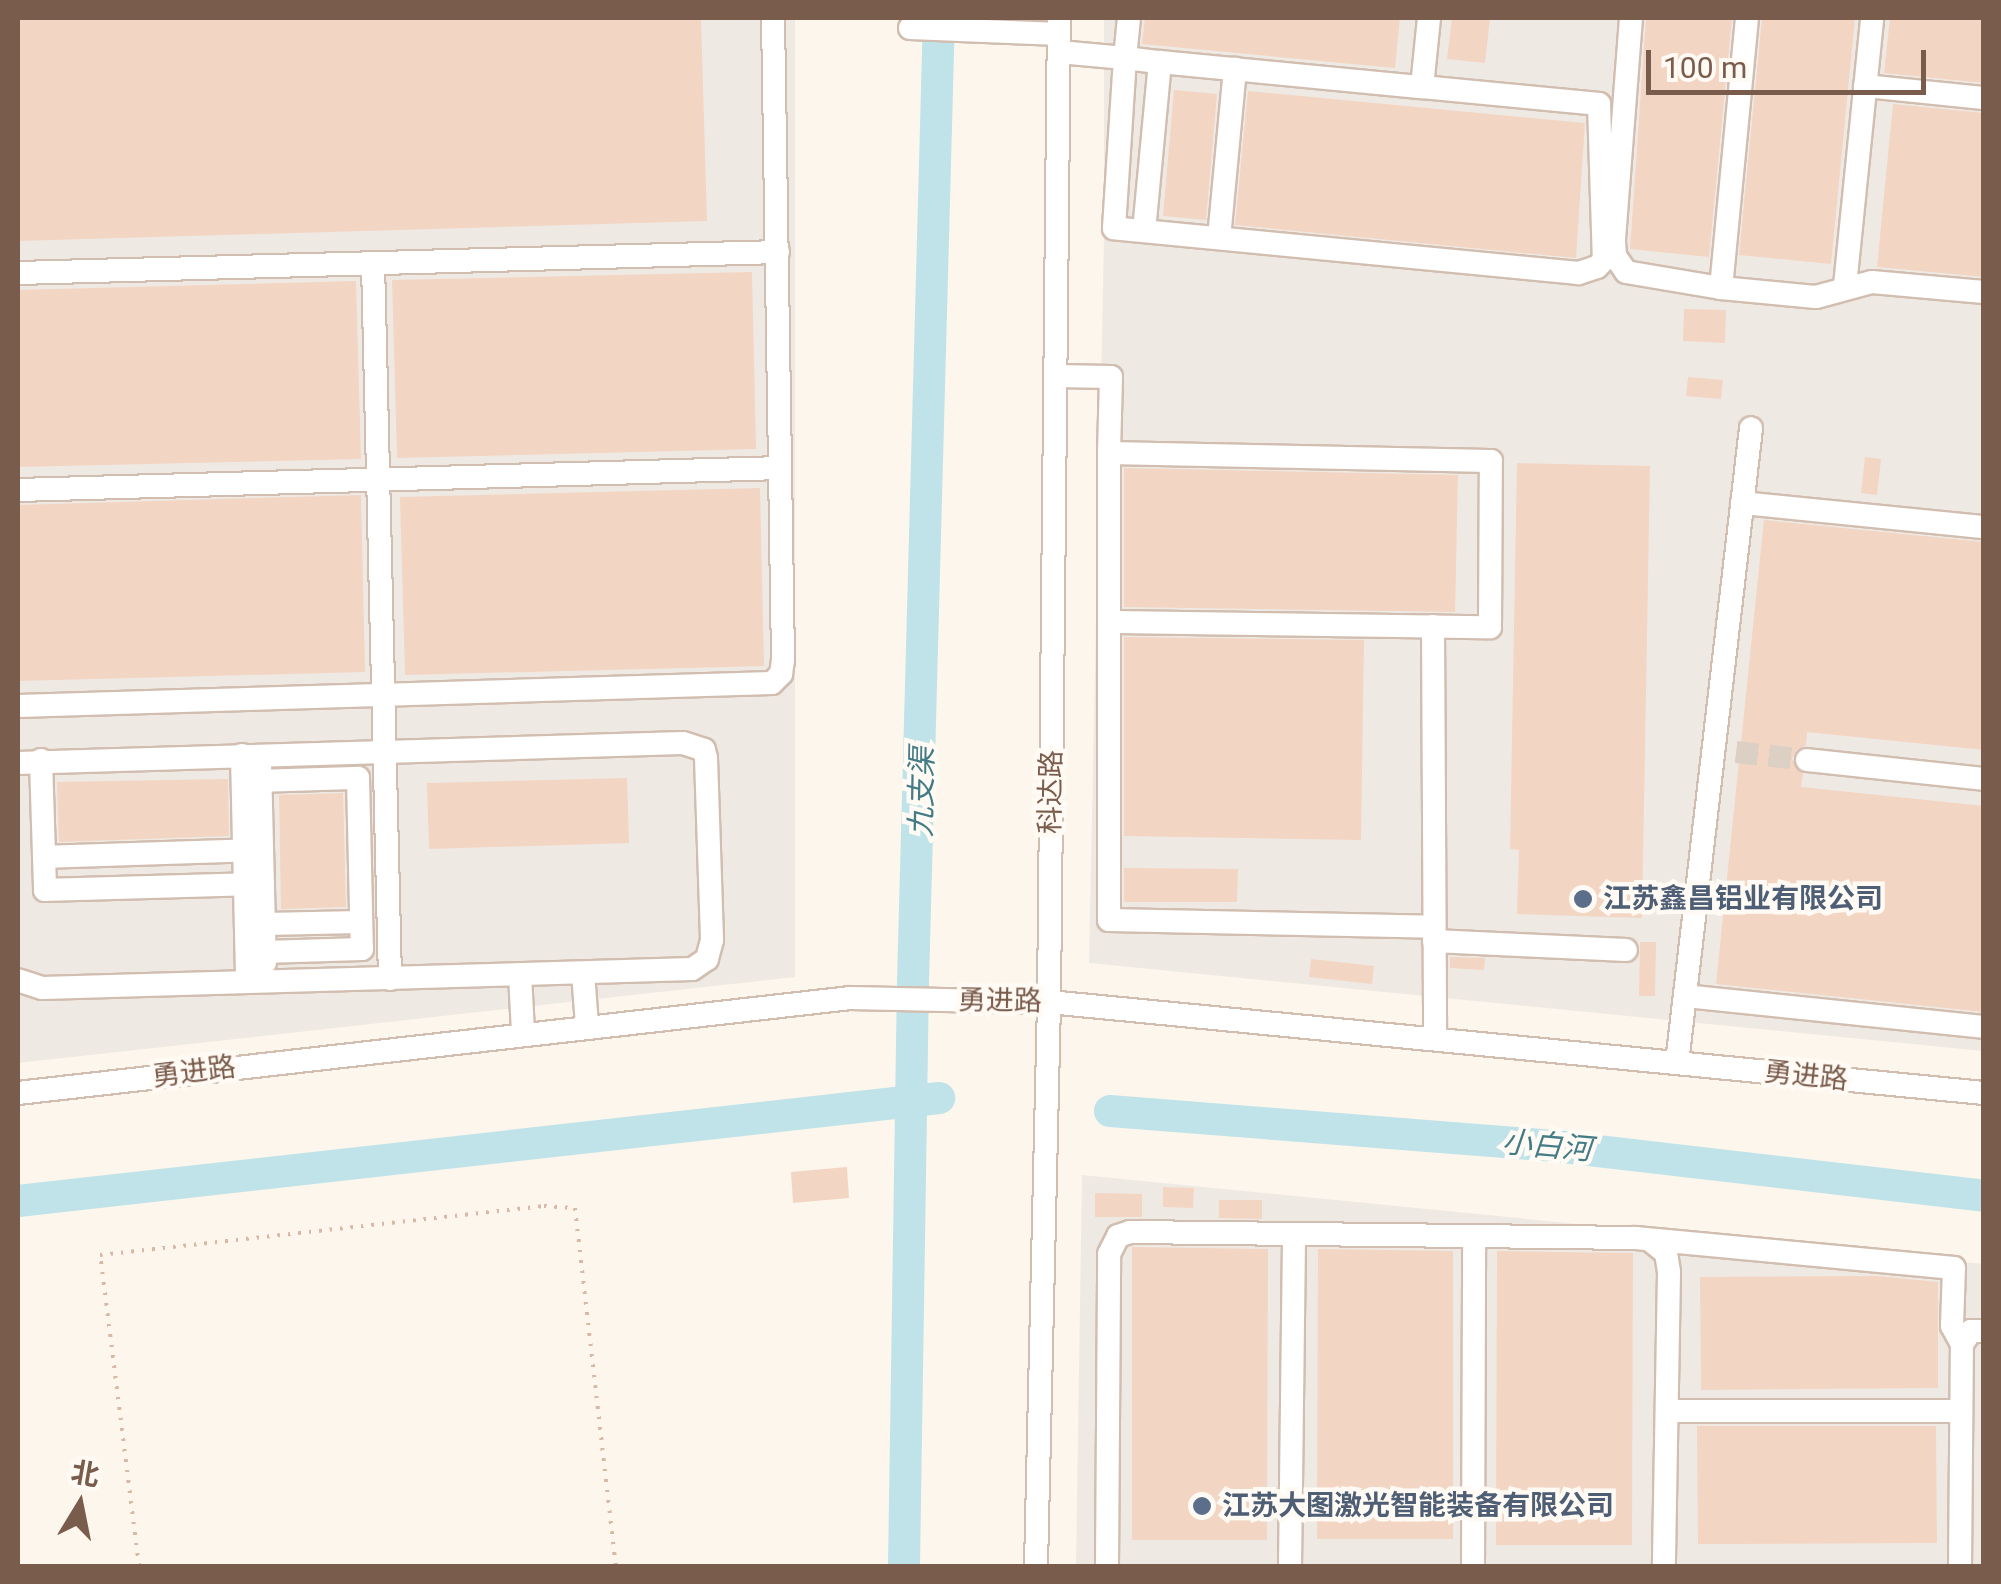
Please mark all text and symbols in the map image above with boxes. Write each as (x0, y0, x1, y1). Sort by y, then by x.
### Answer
scale bar (1651, 30, 1931, 92)
text: 100 m (1663, 50, 1747, 85)
water label: 九支渠 (903, 747, 941, 837)
street label: 科达路 (1033, 750, 1069, 834)
place label: 江苏鑫昌铝业有限公司 (1603, 882, 1883, 916)
marker: 江苏鑫昌铝业有限公司 (1572, 888, 1594, 910)
street label: 勇进路 (958, 983, 1042, 1019)
street label: 勇进路 (150, 1050, 238, 1094)
street label: 勇进路 (1762, 1055, 1850, 1097)
water label: 小白河 (1501, 1124, 1593, 1168)
north arrow (30, 1454, 130, 1554)
text: 北 (69, 1455, 102, 1493)
place label: 江苏大图激光智能装备有限公司 (1222, 1489, 1614, 1523)
marker: 江苏大图激光智能装备有限公司 (1191, 1495, 1213, 1517)

